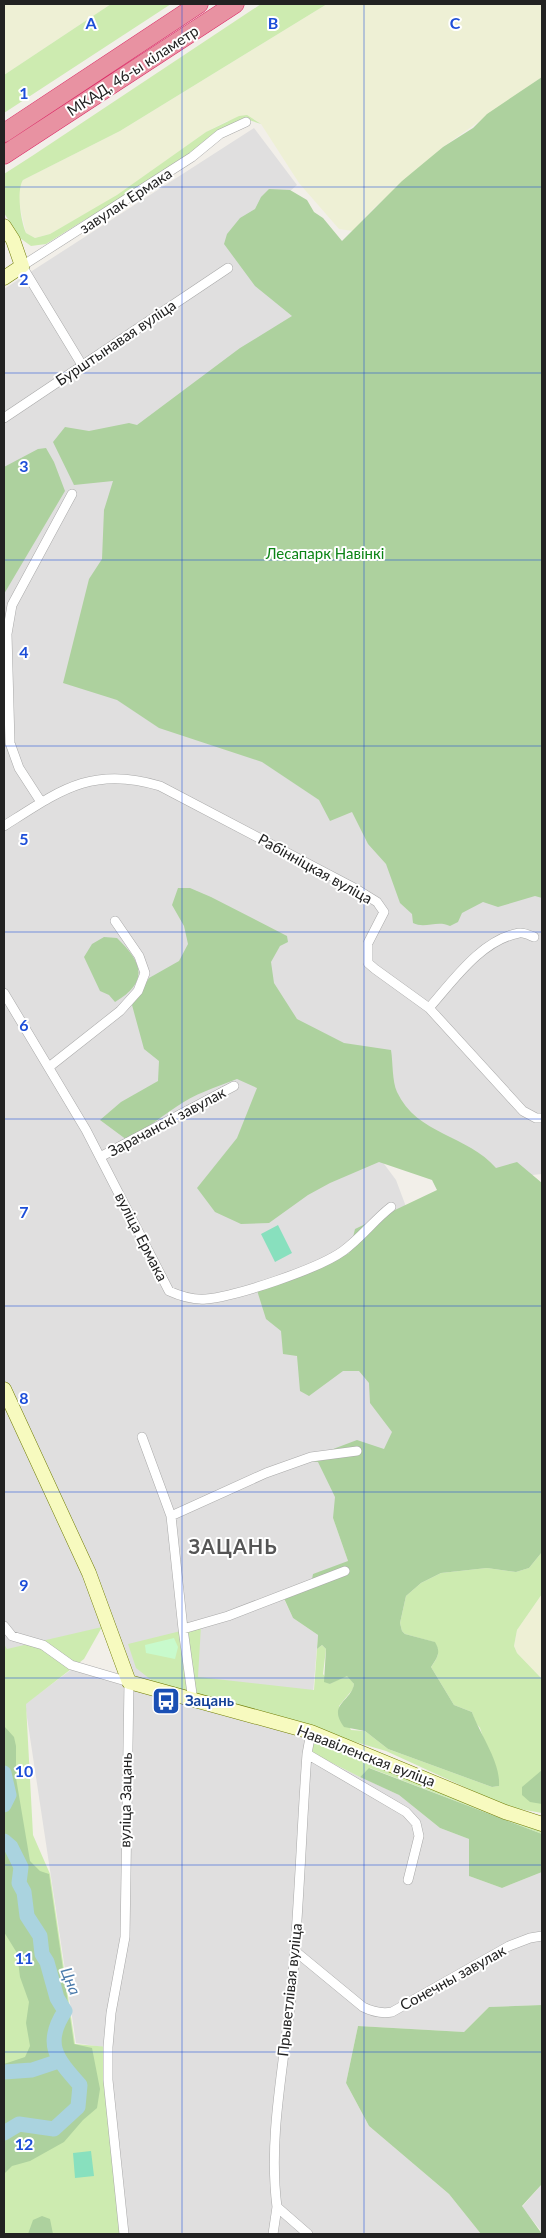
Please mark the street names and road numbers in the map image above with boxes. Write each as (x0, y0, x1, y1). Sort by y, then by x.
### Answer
street label: МКАД, 46-ы кіламетр (63, 21, 201, 119)
street label: завулак Ермака (76, 164, 175, 237)
street label: Бурштынавая вуліца (52, 295, 179, 389)
street label: Рабінніцкая вуліца (255, 829, 376, 907)
street label: Зарачанскі завулак (105, 1082, 228, 1160)
street label: вуліца Ермака (112, 1189, 172, 1284)
street label: Нававіленская вуліца (295, 1720, 438, 1790)
street label: вуліца Зацань (115, 1752, 135, 1848)
street label: Прыветлівая вуліца (273, 1922, 305, 2057)
street label: Сонечны завулак (397, 1941, 509, 2014)

